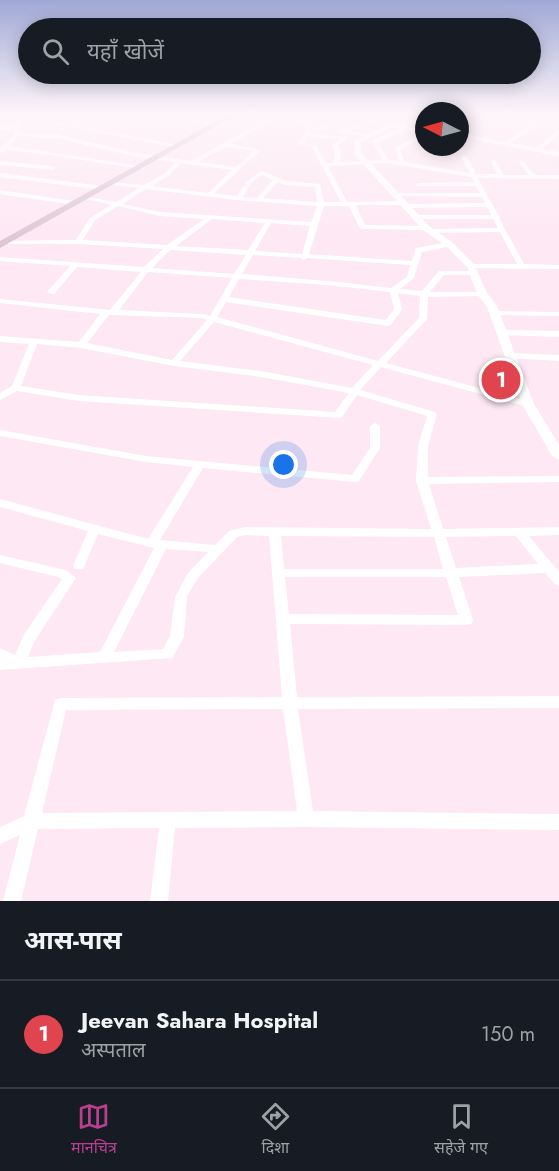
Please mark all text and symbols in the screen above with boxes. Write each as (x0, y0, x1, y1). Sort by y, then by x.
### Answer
search box (18, 18, 541, 84)
icon: search (39, 35, 72, 68)
text: यहाँ खोजें (87, 35, 164, 67)
north arrow (415, 102, 469, 156)
pin: 1 (482, 358, 520, 403)
your location (269, 450, 298, 479)
text: आस-पास (24, 921, 122, 959)
text: Jeevan Sahara Hospital (81, 1004, 318, 1036)
text: 1 (38, 1020, 49, 1049)
text: 150 m (481, 1020, 535, 1049)
text: अस्पताल (81, 1036, 146, 1065)
tab: मानचित्र (71, 1100, 117, 1160)
tab: दिशा (259, 1100, 292, 1160)
tab: सहेजे गए (434, 1100, 488, 1160)

